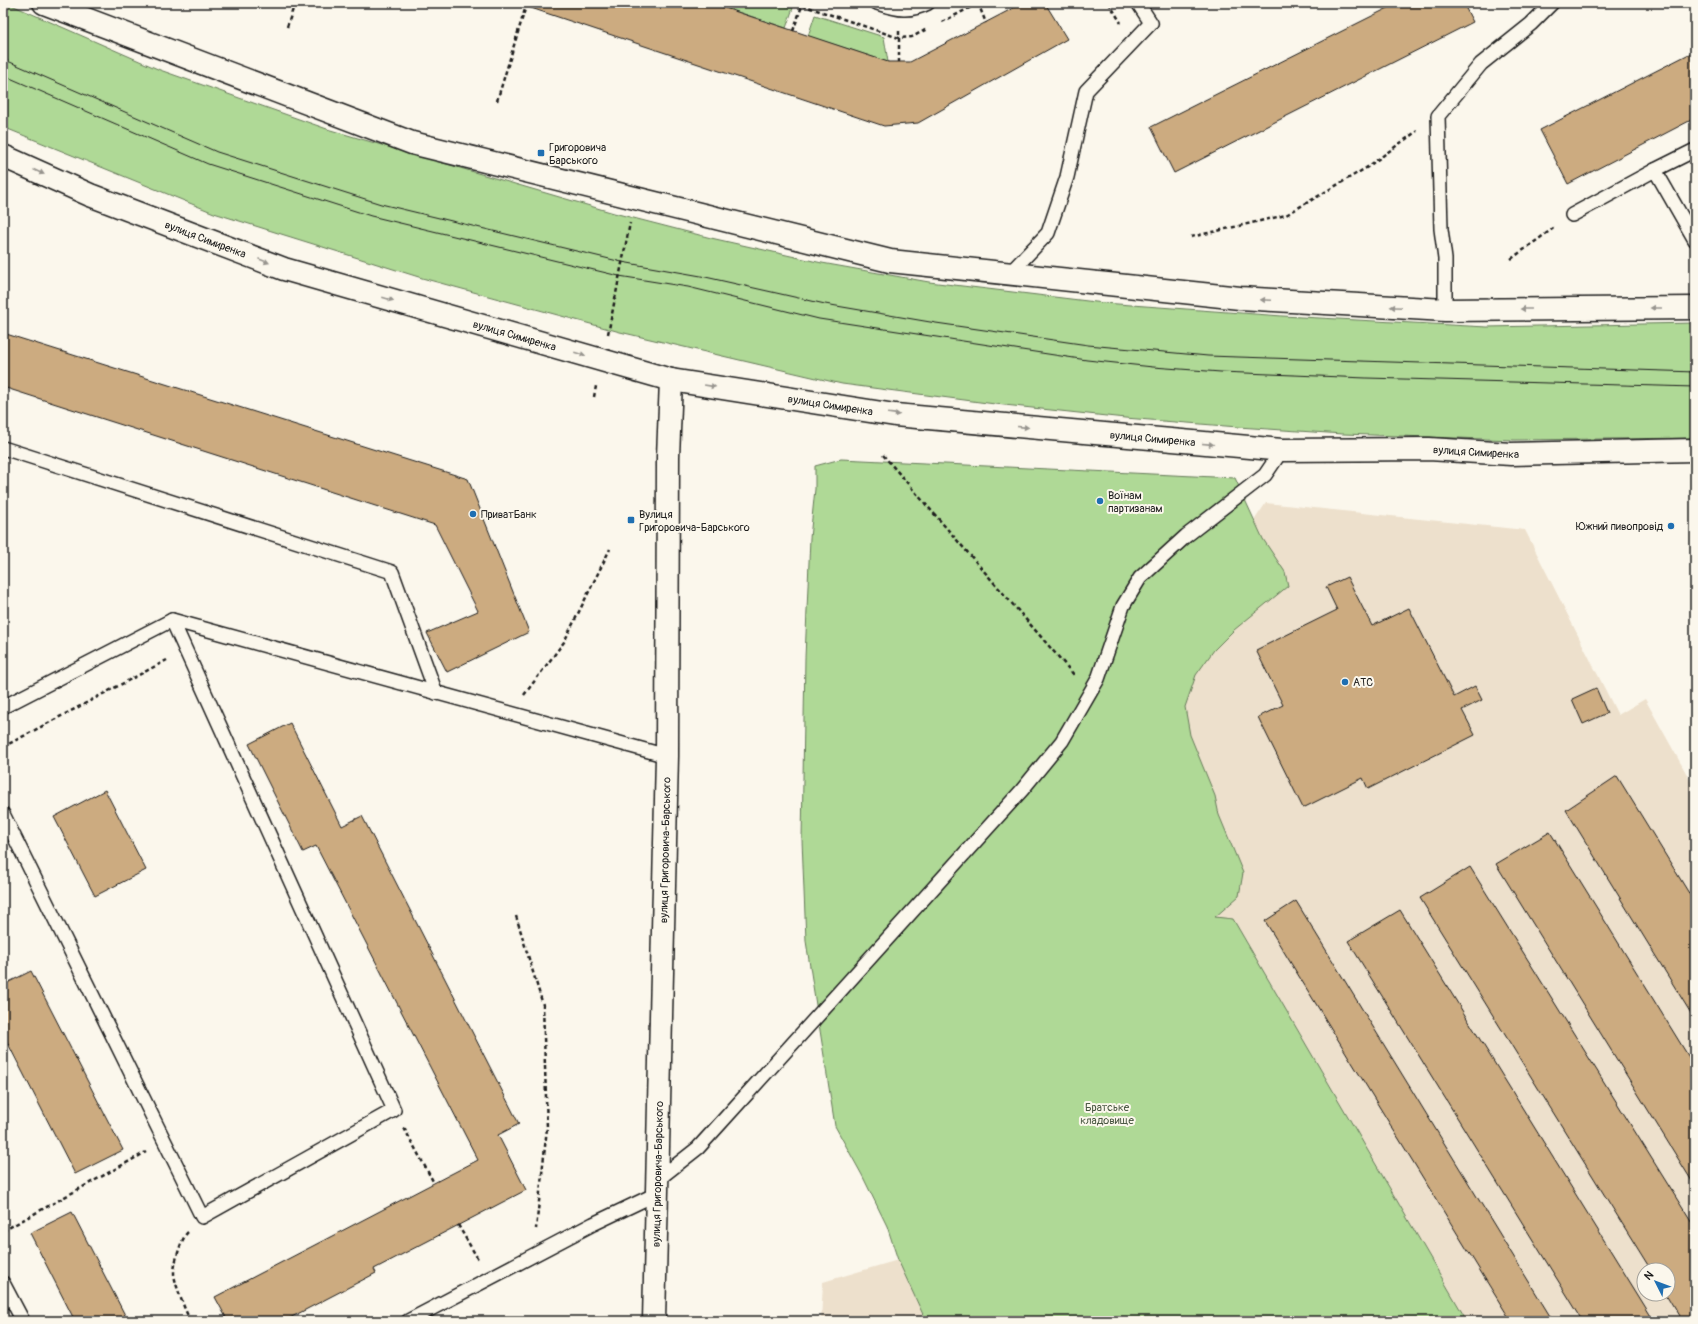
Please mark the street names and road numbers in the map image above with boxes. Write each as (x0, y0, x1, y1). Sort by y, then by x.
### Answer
street label: вулиця Симиренка (163, 218, 248, 261)
street label: вулиця Симиренка (471, 318, 558, 354)
street label: вулиця Симиренка (787, 392, 874, 418)
street label: вулиця Симиренка (1109, 428, 1196, 449)
street label: вулиця Симиренка (1433, 443, 1519, 461)
street label: вулиця Григоровича-Барського (657, 777, 674, 923)
street label: вулиця Григоровича-Барського (650, 1101, 666, 1247)

